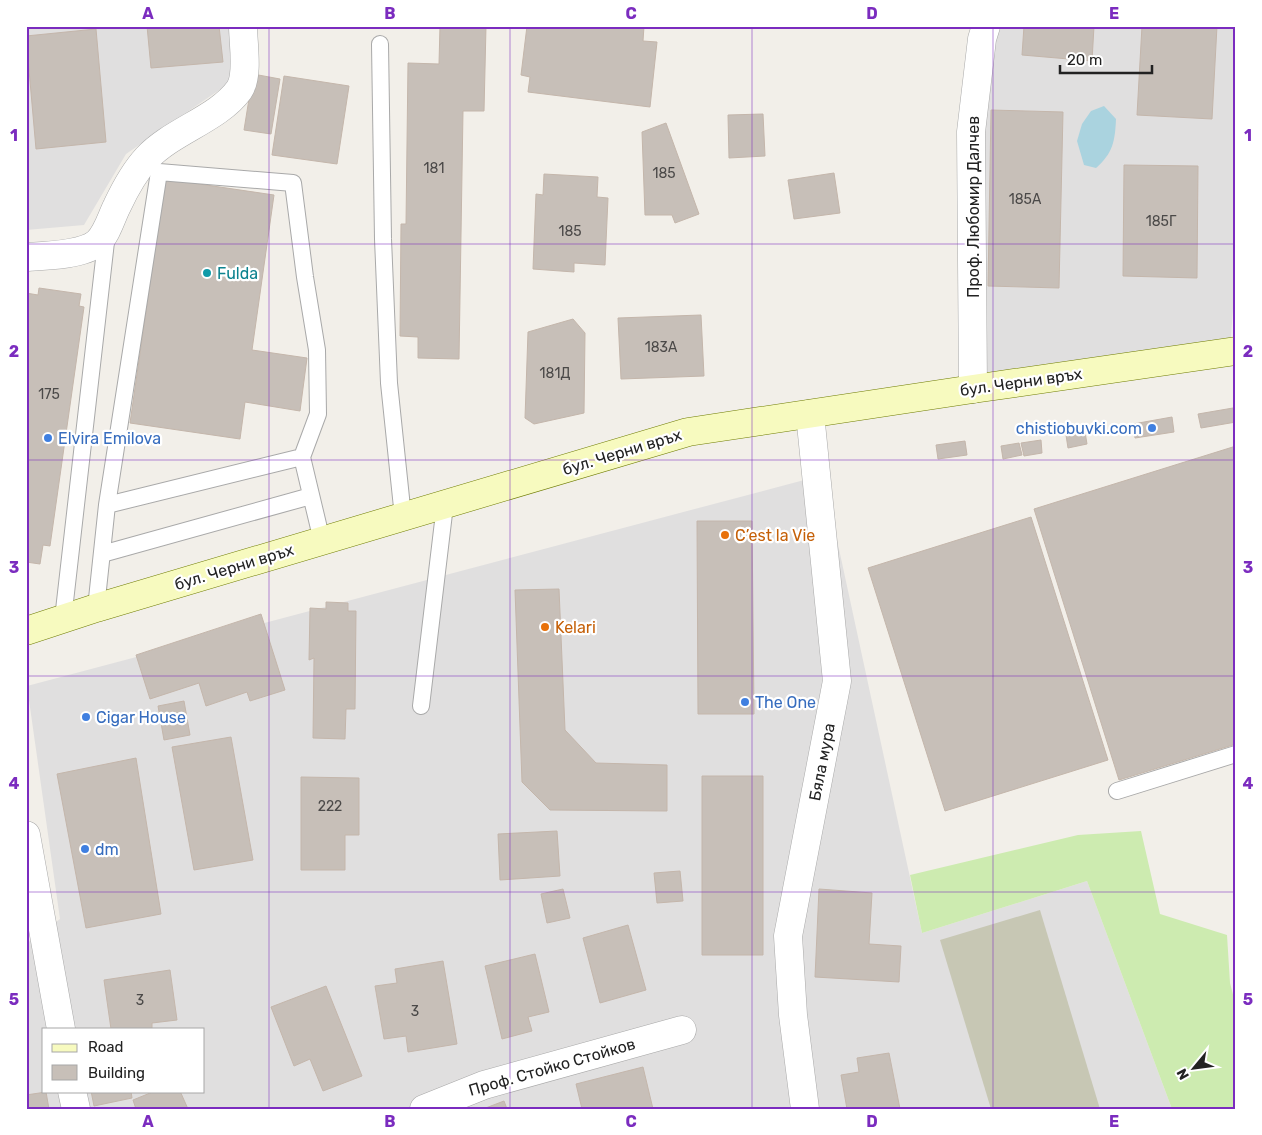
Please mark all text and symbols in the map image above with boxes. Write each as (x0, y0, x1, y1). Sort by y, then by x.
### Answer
text: A (142, 4, 154, 23)
text: B (384, 4, 396, 23)
text: C (625, 4, 637, 23)
text: D (866, 4, 878, 23)
text: E (1109, 4, 1119, 23)
scale bar (1060, 42, 1152, 74)
text: 20 m (1067, 51, 1102, 69)
street label: Проф. Любомир Далчев (964, 116, 983, 298)
text: 1 (10, 126, 18, 145)
text: 1 (1244, 126, 1252, 145)
house number: 181 (424, 160, 444, 177)
house number: 185 (652, 165, 676, 182)
house number: 185А (1009, 191, 1042, 208)
house number: 185Г (1146, 213, 1177, 230)
house number: 185 (558, 223, 582, 240)
place label: Fulda (217, 264, 258, 283)
marker: Fulda (201, 267, 213, 279)
house number: 183А (645, 339, 678, 356)
text: 2 (9, 342, 19, 361)
text: 2 (1243, 342, 1253, 361)
street label: бул. Черни връх (959, 364, 1084, 400)
house number: 181Д (540, 365, 570, 382)
house number: 175 (38, 386, 60, 403)
place label: chistiobuvki.com (1016, 419, 1142, 438)
marker: chistiobuvki.com (1146, 422, 1158, 434)
street label: бул. Черни връх (560, 425, 684, 479)
place label: Elvira Emilova (58, 429, 161, 448)
marker: Elvira Emilova (42, 432, 54, 444)
place label: C’est la Vie (735, 526, 815, 545)
marker: C’est la Vie (719, 529, 731, 541)
street label: бул. Черни връх (172, 540, 296, 594)
text: 3 (9, 558, 19, 577)
text: 3 (1243, 558, 1253, 577)
place label: Kelari (555, 618, 596, 637)
marker: Kelari (539, 621, 551, 633)
place label: The One (755, 693, 816, 712)
marker: The One (739, 696, 751, 708)
place label: Cigar House (96, 708, 186, 727)
marker: Cigar House (80, 711, 92, 723)
street label: Бяла мура (805, 721, 839, 803)
text: 4 (9, 774, 20, 793)
text: 4 (1243, 774, 1254, 793)
house number: 222 (318, 798, 342, 815)
place label: dm (95, 840, 119, 859)
marker: dm (79, 843, 91, 855)
text: 5 (9, 990, 19, 1009)
text: 5 (1243, 990, 1253, 1009)
house number: 3 (136, 992, 144, 1009)
house number: 3 (411, 1003, 419, 1020)
legend (42, 1028, 205, 1092)
street label: Проф. Стойко Стойков (466, 1034, 638, 1100)
text: Road (88, 1038, 124, 1056)
north arrow (1170, 1042, 1220, 1092)
text: Building (88, 1064, 145, 1082)
text: N (1173, 1066, 1193, 1083)
text: A (142, 1112, 154, 1131)
text: B (384, 1112, 396, 1131)
text: C (625, 1112, 637, 1131)
text: D (866, 1112, 878, 1131)
text: E (1109, 1112, 1119, 1131)

